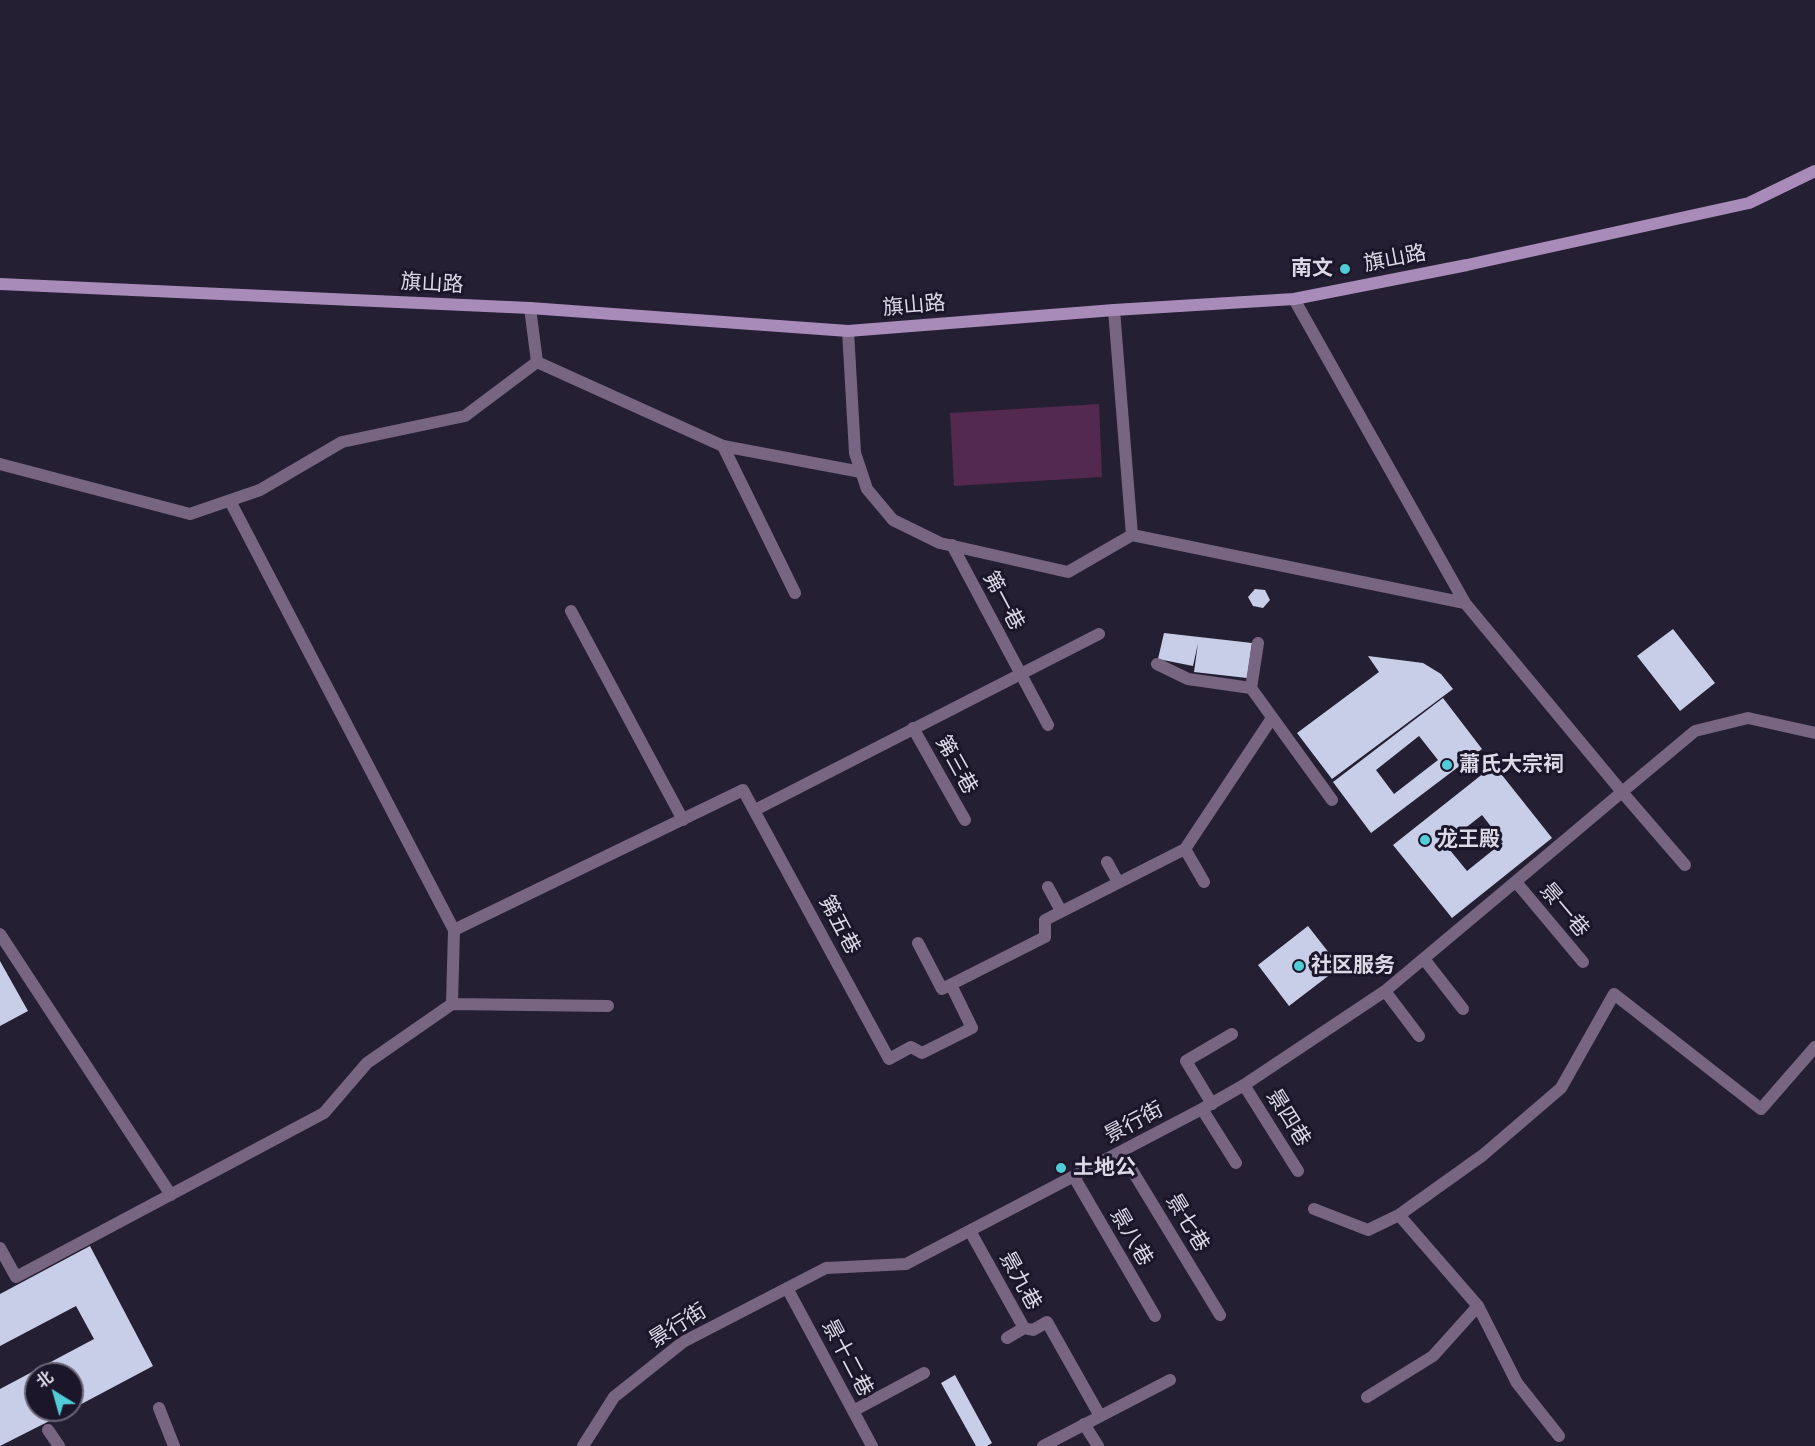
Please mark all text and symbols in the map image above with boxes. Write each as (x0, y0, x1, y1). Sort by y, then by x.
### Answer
street label: 旗山路 (1362, 241, 1428, 277)
place label: 南文 (1291, 256, 1333, 282)
marker: 南文 (1338, 262, 1352, 276)
street label: 旗山路 (400, 270, 464, 298)
street label: 旗山路 (882, 291, 946, 321)
street label: 笰一巷 (977, 567, 1029, 635)
street label: 笰三巷 (930, 731, 982, 799)
place label: 蕭氏大宗祠 (1459, 752, 1564, 778)
marker: 蕭氏大宗祠 (1440, 758, 1454, 772)
place label: 龙王殿 (1437, 827, 1500, 853)
marker: 龙王殿 (1418, 833, 1432, 847)
street label: 景一巷 (1534, 878, 1594, 942)
street label: 笰五巷 (813, 891, 865, 959)
place label: 社区服务 (1311, 953, 1395, 979)
marker: 社区服务 (1292, 959, 1306, 973)
street label: 景四巷 (1261, 1085, 1315, 1151)
street label: 景行街 (1100, 1097, 1168, 1149)
place label: 土地公 (1073, 1155, 1136, 1181)
marker: 土地公 (1054, 1161, 1068, 1175)
street label: 景七巷 (1160, 1190, 1214, 1256)
street label: 景八巷 (1104, 1203, 1158, 1271)
street label: 景九巷 (994, 1247, 1046, 1315)
street label: 景行街 (645, 1299, 711, 1353)
street label: 景十二巷 (816, 1315, 878, 1401)
north arrow (24, 1362, 84, 1422)
text: 北 (31, 1366, 57, 1393)

